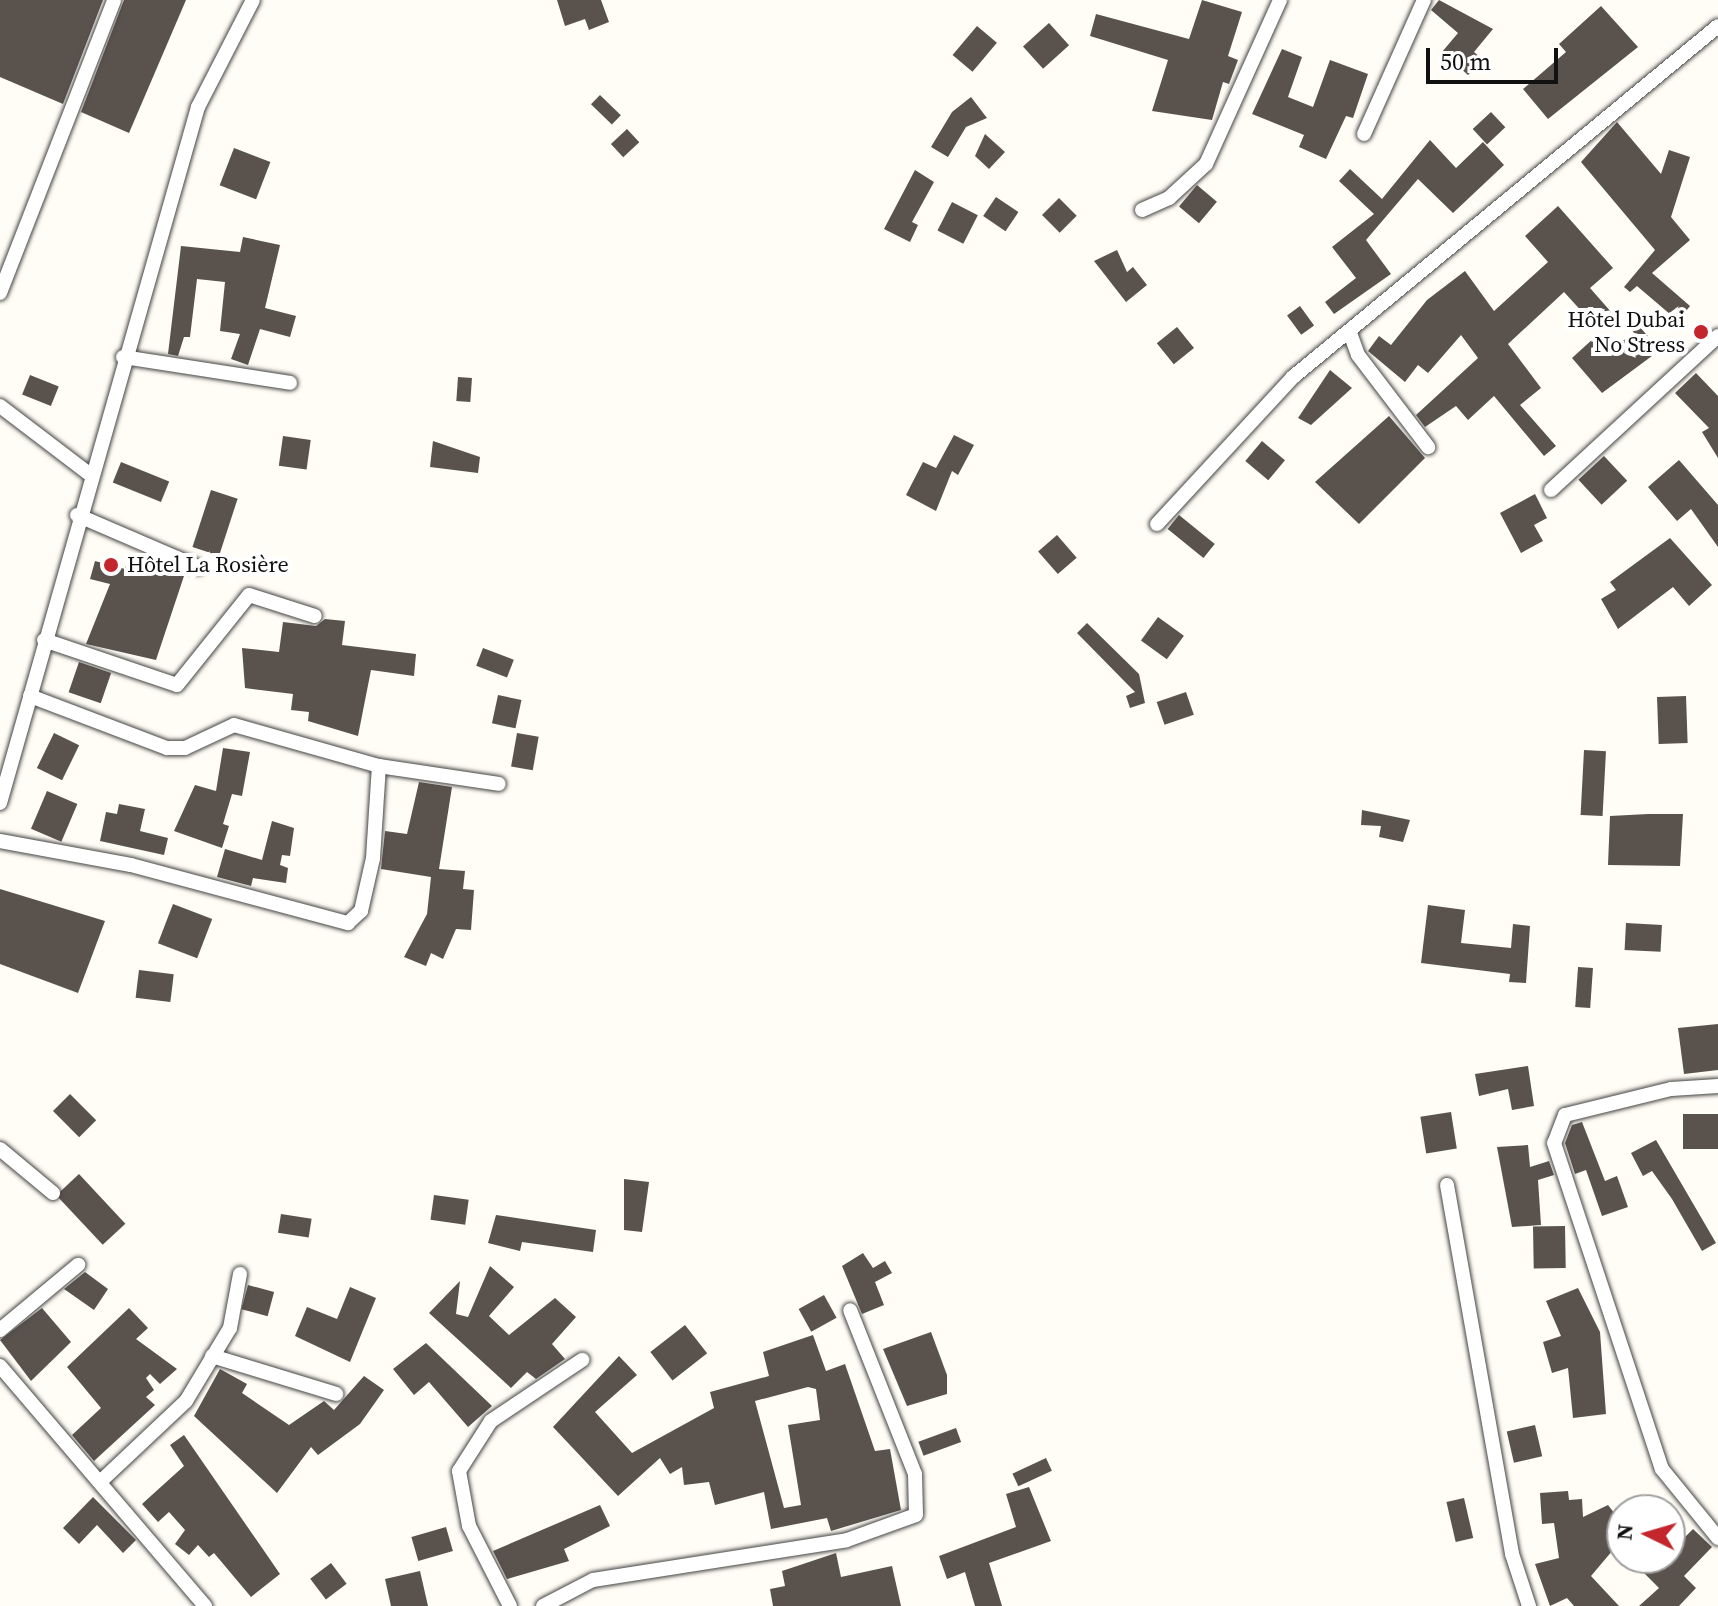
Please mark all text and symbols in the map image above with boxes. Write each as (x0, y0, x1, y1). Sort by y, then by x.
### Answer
scale bar (1430, 32, 1562, 82)
text: 50 m (1440, 45, 1491, 78)
place label: Hôtel Dubai No Stress (1568, 306, 1685, 358)
marker: Hôtel Dubai No Stress (1692, 323, 1710, 341)
place label: Hôtel La Rosière (127, 552, 289, 578)
marker: Hôtel La Rosière (102, 556, 120, 574)
north arrow (1606, 1494, 1686, 1574)
text: N (1608, 1523, 1640, 1541)

